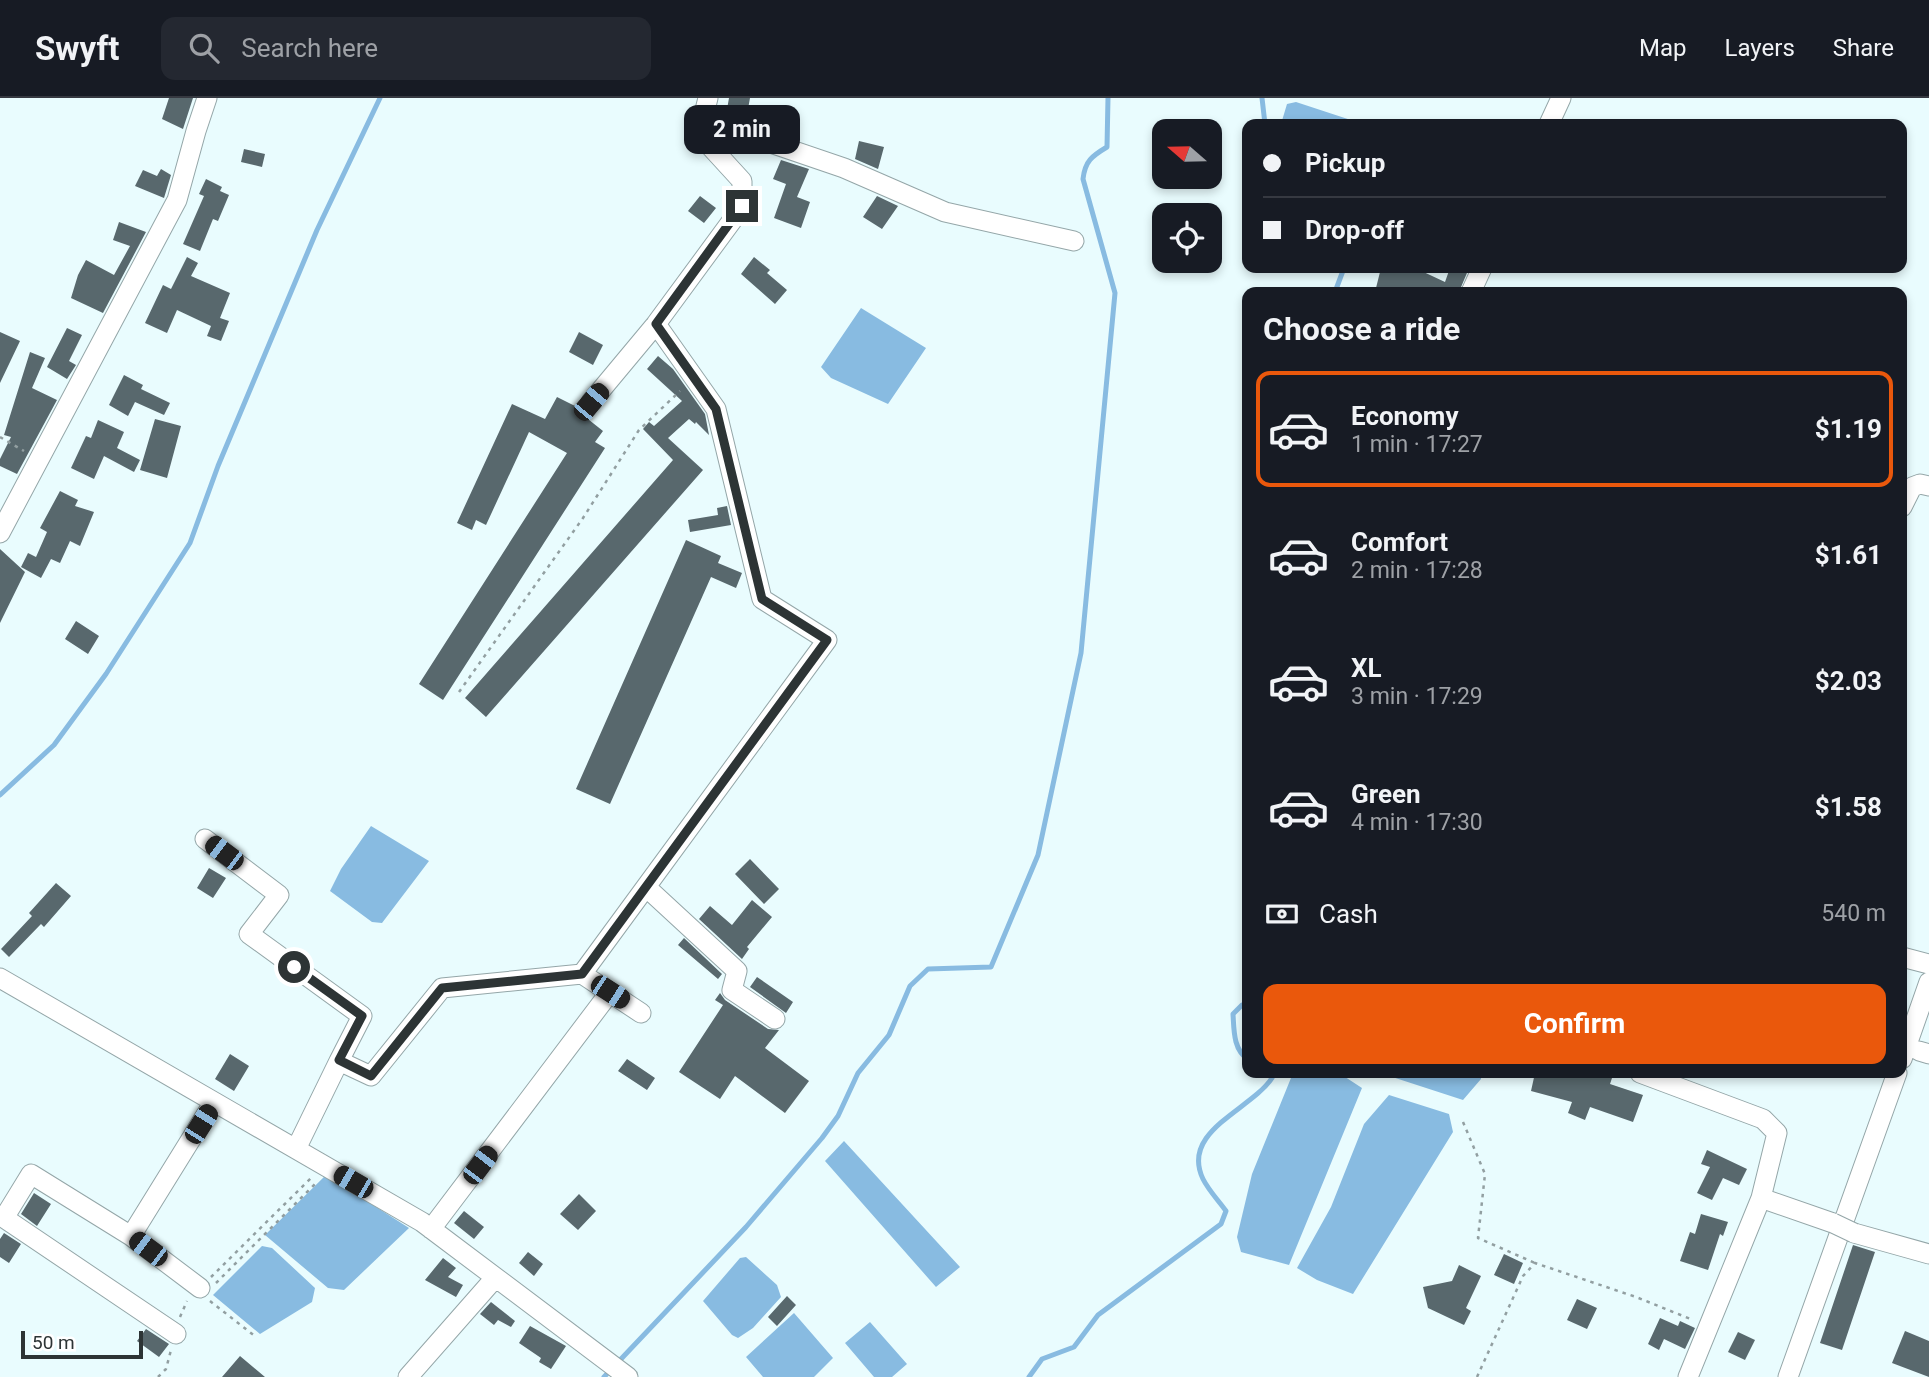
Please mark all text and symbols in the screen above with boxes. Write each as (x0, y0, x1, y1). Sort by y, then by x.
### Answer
search box (161, 17, 651, 80)
text: Swyft (35, 29, 119, 68)
icon: search (185, 29, 223, 67)
text: Search here (241, 33, 378, 63)
text: Map (1639, 34, 1687, 62)
text: Layers (1725, 34, 1795, 62)
text: Share (1833, 34, 1894, 62)
callout: 2 min (684, 105, 800, 154)
text: 2 min (713, 116, 771, 143)
north arrow (1152, 119, 1222, 189)
map controls (1152, 119, 1222, 273)
text: Pickup (1305, 148, 1385, 178)
route end (726, 190, 758, 222)
button: locate (1152, 203, 1222, 273)
text: Drop-off (1305, 215, 1404, 245)
text: Choose a ride (1263, 310, 1460, 348)
car (570, 379, 613, 425)
icon: car (1267, 398, 1330, 461)
text: Economy (1351, 401, 1458, 431)
text: $1.19 (1815, 414, 1882, 444)
text: 1 min · 17:27 (1351, 431, 1483, 458)
icon: car (1267, 524, 1330, 587)
text: Comfort (1351, 527, 1448, 557)
text: $1.61 (1815, 540, 1882, 570)
text: 2 min · 17:28 (1351, 557, 1483, 584)
icon: car (1267, 650, 1330, 713)
text: XL (1351, 653, 1382, 683)
text: $2.03 (1815, 666, 1882, 696)
text: 3 min · 17:29 (1351, 683, 1483, 710)
icon: car (1267, 776, 1330, 839)
text: Green (1351, 779, 1421, 809)
text: $1.58 (1815, 792, 1882, 822)
text: 4 min · 17:30 (1351, 809, 1483, 836)
car (201, 832, 248, 874)
icon: cash (1263, 895, 1301, 933)
text: Cash (1319, 899, 1378, 929)
text: 540 m (1821, 900, 1886, 927)
route start (278, 951, 310, 983)
car (587, 972, 634, 1012)
button: Confirm (1263, 984, 1886, 1064)
car (181, 1101, 222, 1147)
car (459, 1142, 502, 1188)
car (330, 1162, 377, 1202)
car (125, 1228, 172, 1270)
scale bar (21, 1328, 144, 1360)
text: 50 m (32, 1331, 75, 1354)

